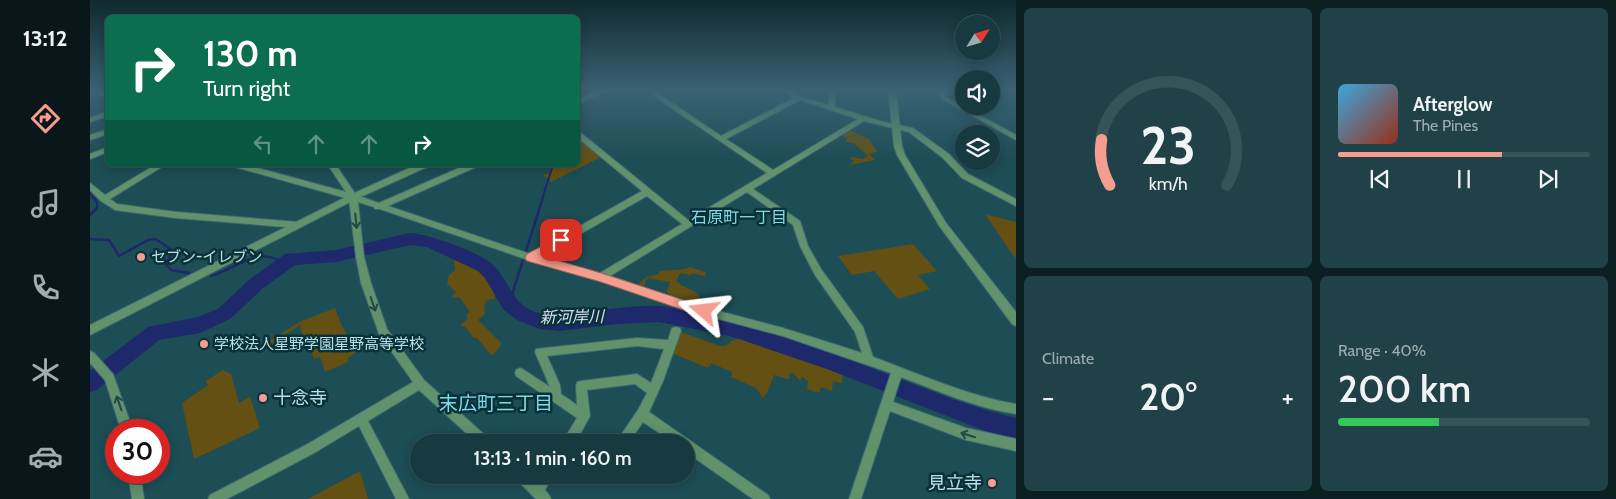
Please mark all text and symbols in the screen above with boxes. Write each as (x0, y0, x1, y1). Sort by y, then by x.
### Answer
north arrow (955, 15, 1000, 60)
map controls (955, 15, 1000, 170)
text: 13:12 (23, 25, 67, 52)
text: 130 m (203, 32, 298, 75)
icon: right (120, 35, 185, 100)
button: sound (955, 70, 1000, 115)
text: Turn right (203, 75, 290, 102)
text: Afterglow (1413, 93, 1493, 116)
icon: directions (28, 101, 63, 136)
text: 23 (1140, 114, 1196, 177)
text: The Pines (1413, 116, 1478, 135)
button: layers (955, 125, 1000, 170)
icon: left (249, 130, 277, 158)
icon: ahead (302, 130, 330, 158)
icon: ahead (355, 130, 383, 158)
icon: right (408, 130, 436, 158)
icon: previous (1366, 165, 1394, 193)
icon: pause (1450, 165, 1478, 193)
icon: next (1534, 165, 1562, 193)
text: km/h (1148, 173, 1188, 194)
icon: music (28, 186, 63, 221)
district label: 石原町一丁目 (691, 208, 787, 227)
one-way arrow (351, 212, 361, 228)
pin (540, 219, 582, 261)
icon: arrive (547, 226, 575, 254)
place label: セブン-イレブン (151, 248, 262, 266)
marker: セブン-イレブン (135, 251, 147, 263)
icon: phone (28, 270, 63, 305)
position arrow (677, 284, 729, 336)
one-way arrow (368, 296, 378, 312)
water label: 新河岸川 (540, 307, 606, 327)
place label: 学校法人星野学園星野高等学校 (214, 335, 424, 353)
marker: 学校法人星野学園星野高等学校 (198, 338, 210, 350)
text: Range · 40% (1338, 341, 1426, 360)
text: Climate (1042, 349, 1094, 368)
icon: climate (28, 355, 63, 390)
text: 200 km (1338, 365, 1471, 412)
text: 20° (1139, 373, 1197, 420)
text: − (1042, 380, 1054, 414)
text: + (1282, 380, 1294, 414)
place label: 十念寺 (273, 387, 327, 409)
marker: 十念寺 (257, 392, 269, 404)
district label: 末広町三丁目 (439, 392, 553, 415)
one-way arrow (113, 396, 123, 412)
speed limit sign: 30 (105, 419, 170, 484)
one-way arrow (961, 429, 977, 439)
icon: car (28, 439, 63, 474)
text: 13:13 · 1 min · 160 m (473, 447, 632, 470)
place label: 見立寺 (928, 472, 982, 494)
marker: 見立寺 (986, 477, 998, 489)

